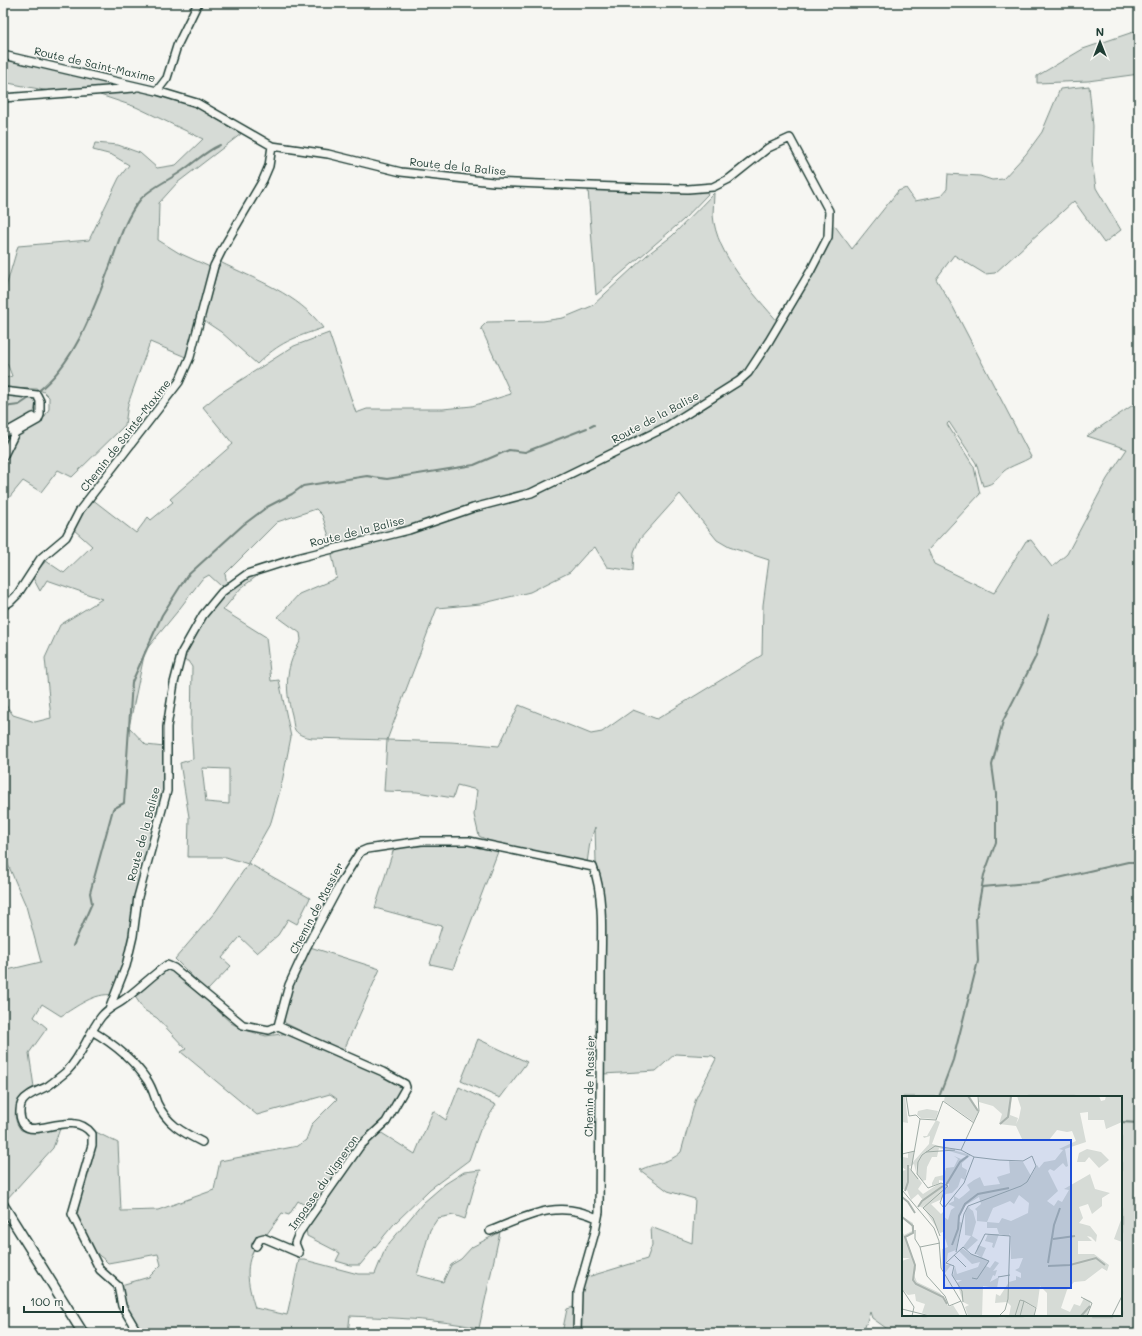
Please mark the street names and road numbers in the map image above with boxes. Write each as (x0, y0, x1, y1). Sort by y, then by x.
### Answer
street label: Route de Saint-Maxime (33, 43, 157, 85)
street label: Route de la Balise (409, 153, 507, 179)
street label: Chemin de Sainte-Maxime (76, 376, 174, 494)
street label: Route de la Balise (609, 387, 702, 446)
street label: Route de la Balise (308, 512, 406, 550)
street label: Route de la Balise (123, 785, 163, 883)
street label: Chemin de Massier (285, 859, 347, 957)
street label: Chemin de Massier (581, 1035, 597, 1137)
street label: Impasse du Vigneron (285, 1132, 361, 1232)

